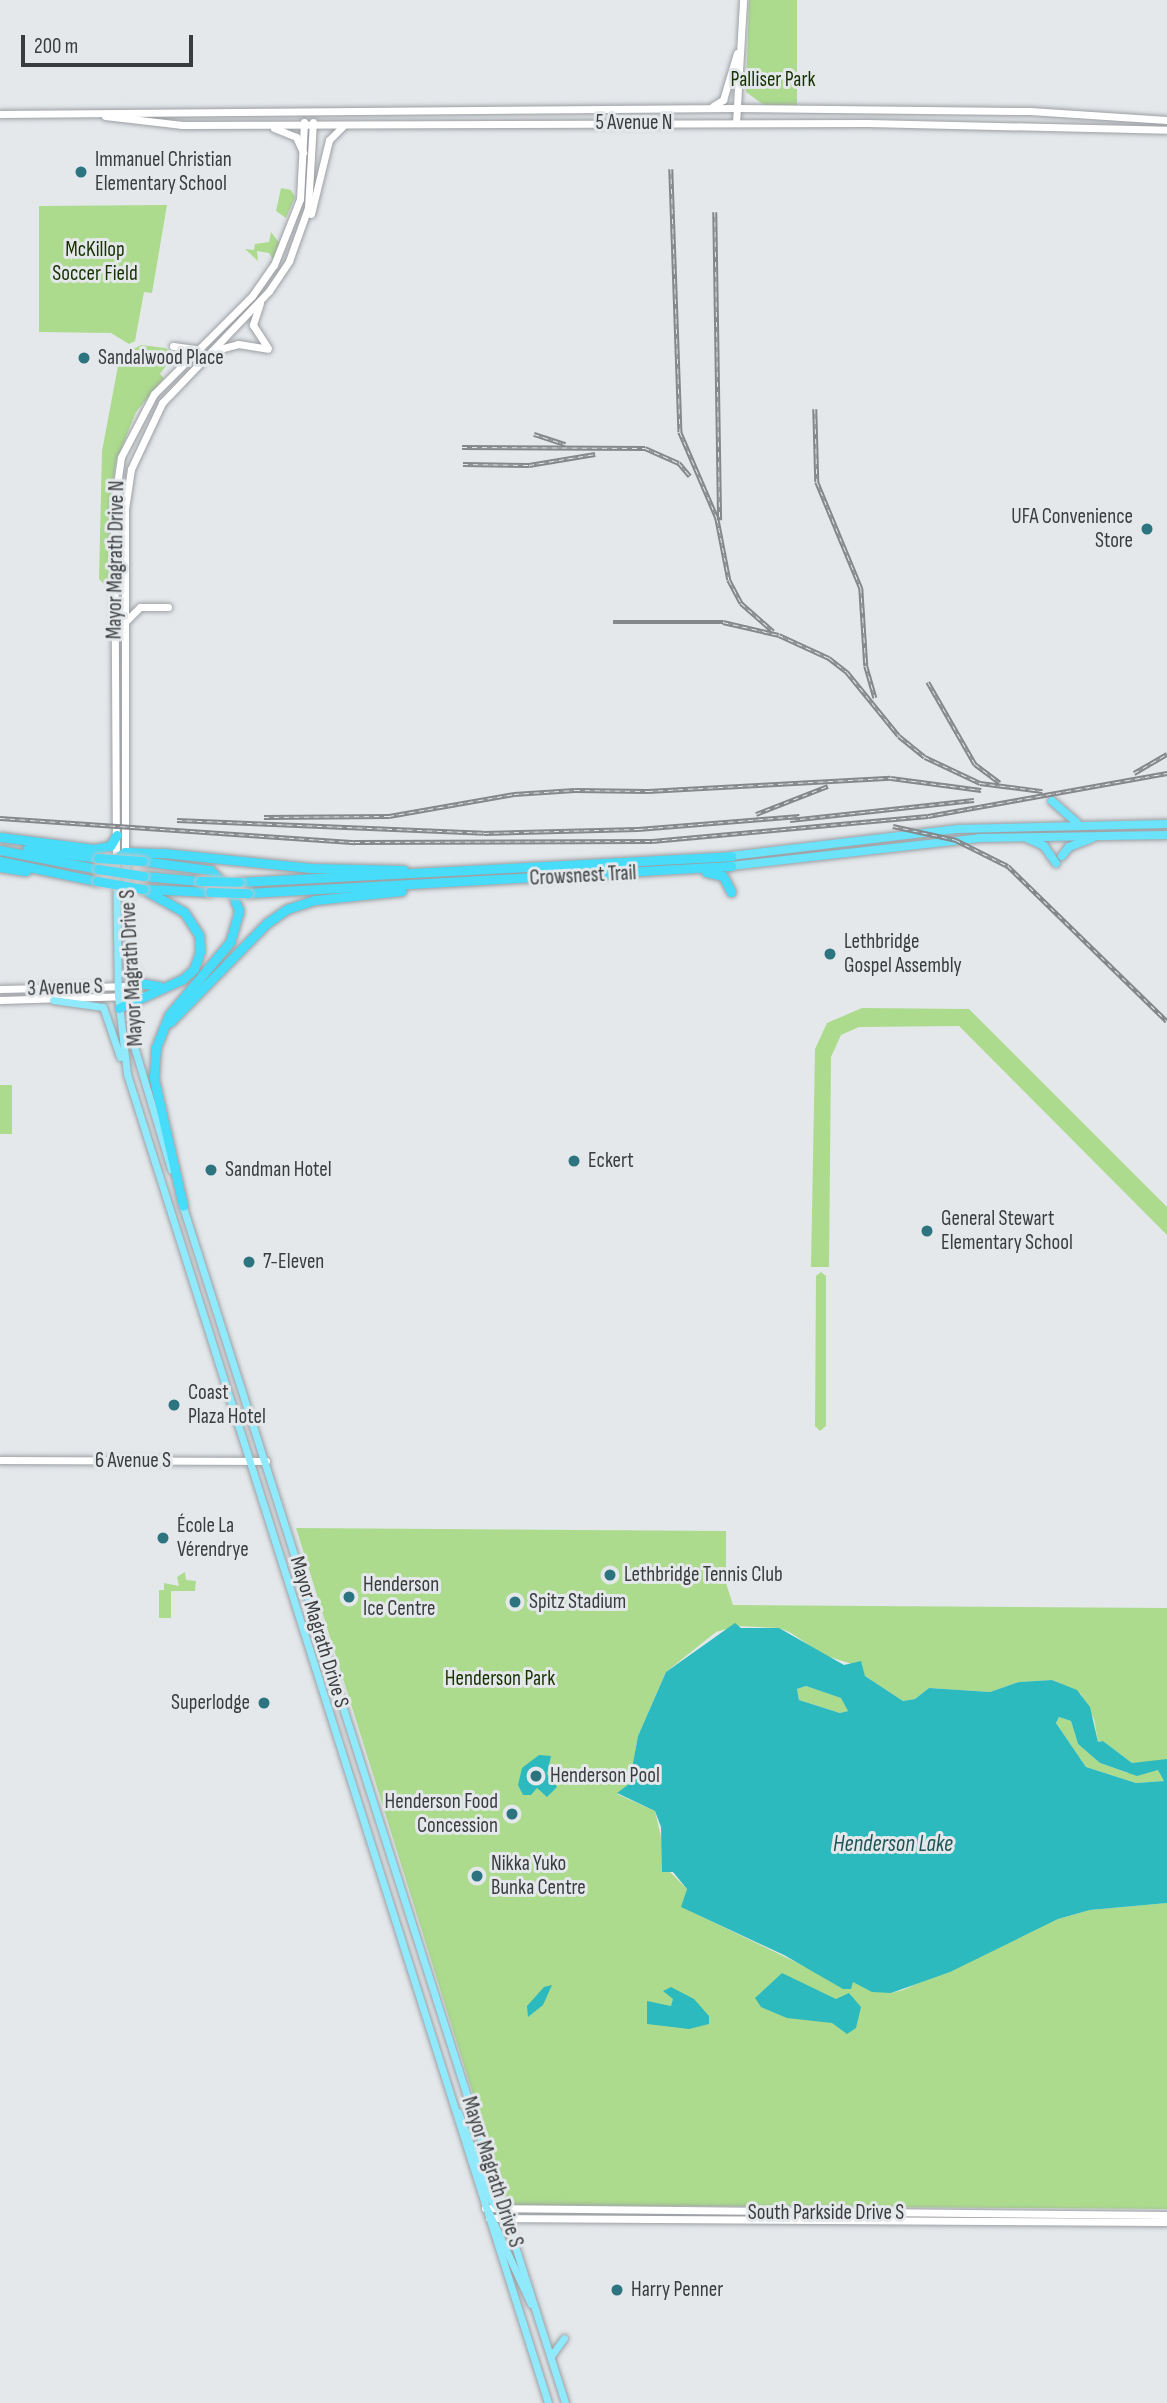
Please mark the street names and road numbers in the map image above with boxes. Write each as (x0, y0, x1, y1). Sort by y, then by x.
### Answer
street label: 5 Avenue N (595, 110, 673, 136)
street label: Mayor Magrath Drive N (102, 480, 130, 640)
street label: Crowsnest Trail (529, 861, 637, 891)
street label: Mayor Magrath Drive S (115, 889, 149, 1047)
street label: 3 Avenue S (27, 974, 103, 1002)
street label: 6 Avenue S (95, 1448, 171, 1474)
street label: Mayor Magrath Drive S (284, 1553, 354, 1711)
street label: Mayor Magrath Drive S (456, 2094, 528, 2250)
street label: South Parkside Drive S (748, 2200, 904, 2226)

